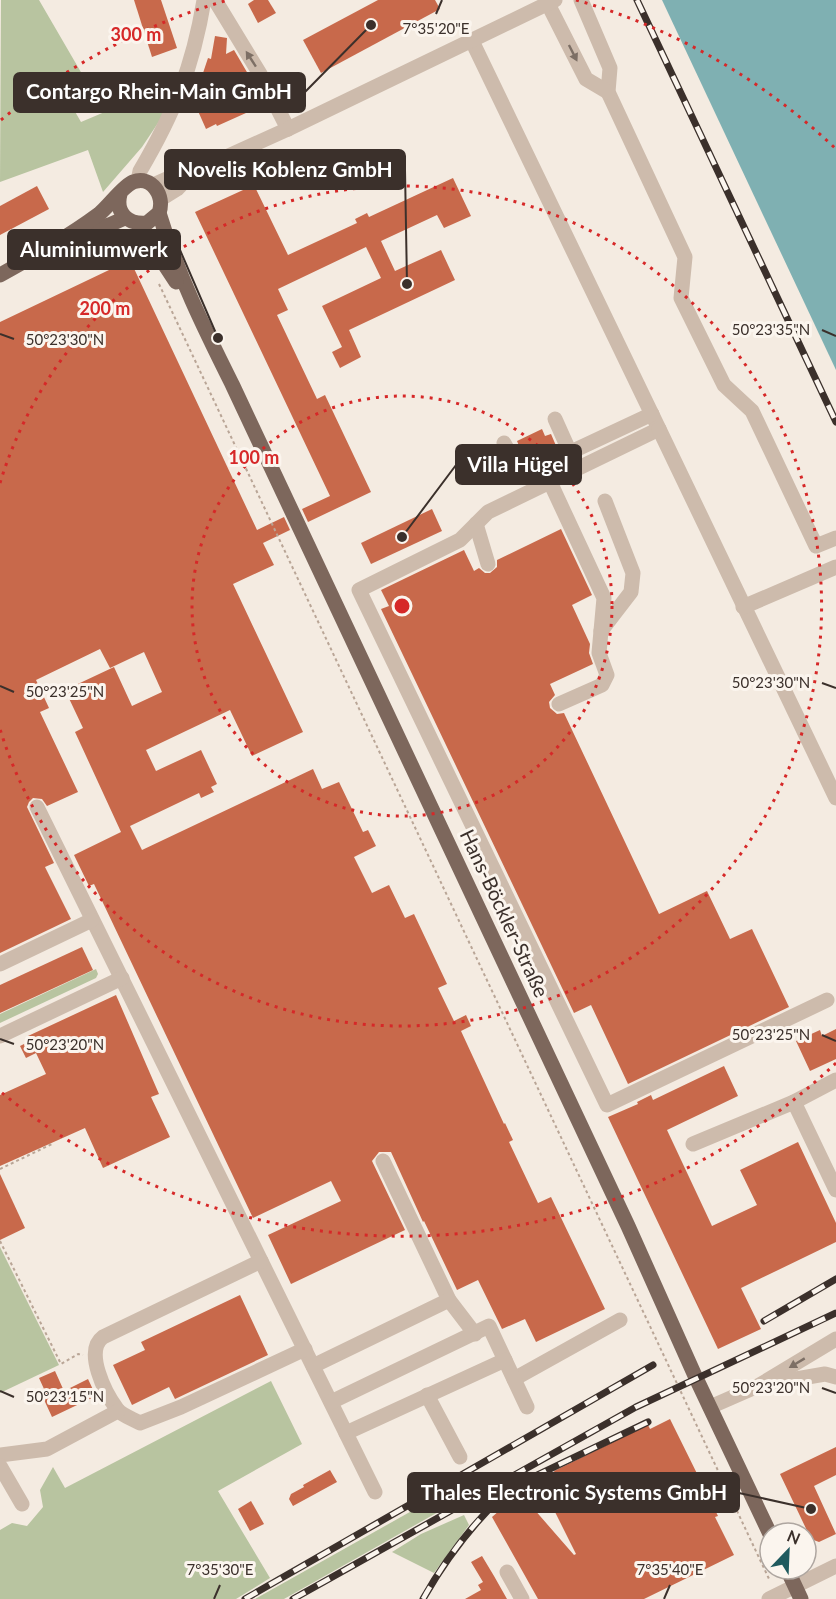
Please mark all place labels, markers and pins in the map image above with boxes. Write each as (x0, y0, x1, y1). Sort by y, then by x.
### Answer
callout: Contargo Rhein-Main GmbH (14, 73, 305, 112)
callout: Novelis Koblenz GmbH (165, 150, 405, 189)
callout: Aluminiumwerk (8, 230, 180, 269)
callout: Villa Hügel (456, 445, 581, 484)
centre of rings (392, 596, 412, 616)
callout: Thales Electronic Systems GmbH (408, 1473, 739, 1512)

